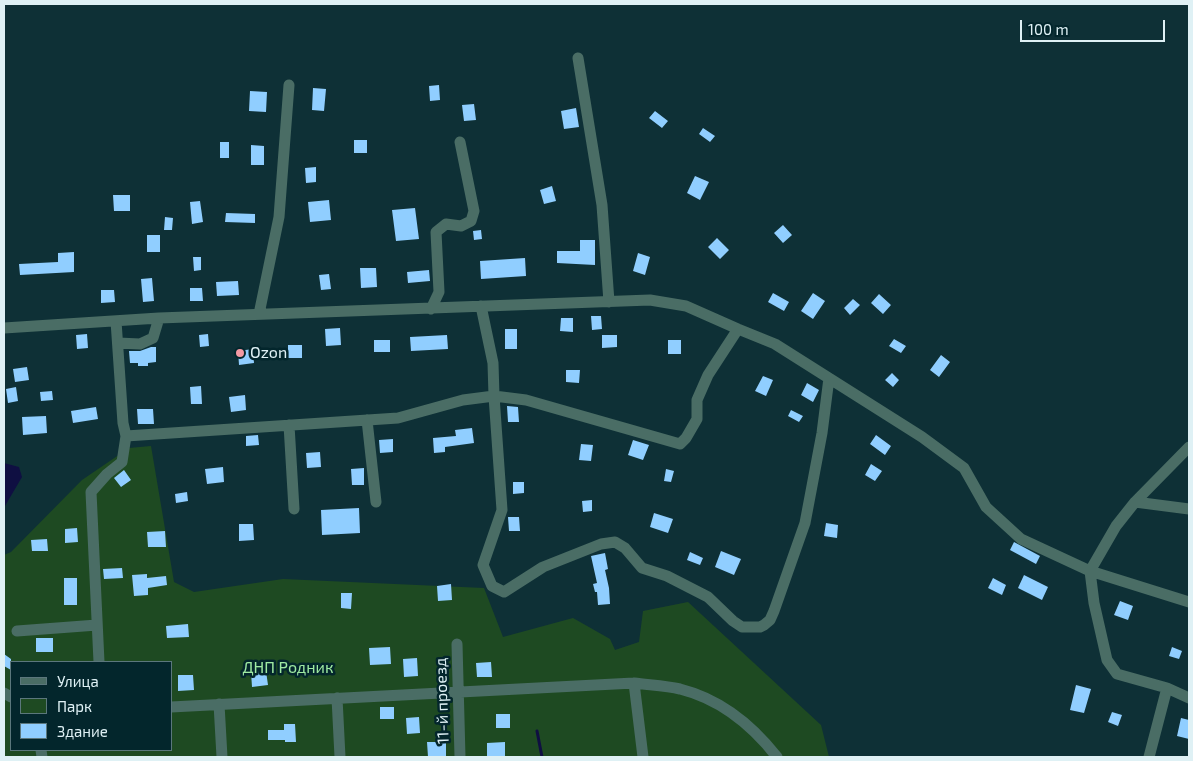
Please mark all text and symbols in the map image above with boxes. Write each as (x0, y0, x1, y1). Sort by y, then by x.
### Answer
scale bar (1023, 10, 1168, 42)
text: 100 m (1028, 20, 1069, 38)
place label: Ozon (250, 343, 287, 363)
marker: Ozon (234, 347, 246, 359)
street label: 11-й проезд (431, 657, 453, 745)
park label: ДНП Родник (242, 658, 334, 678)
legend (10, 661, 172, 751)
text: Улица (57, 672, 99, 690)
text: Парк (57, 697, 92, 715)
text: Здание (57, 722, 108, 740)

